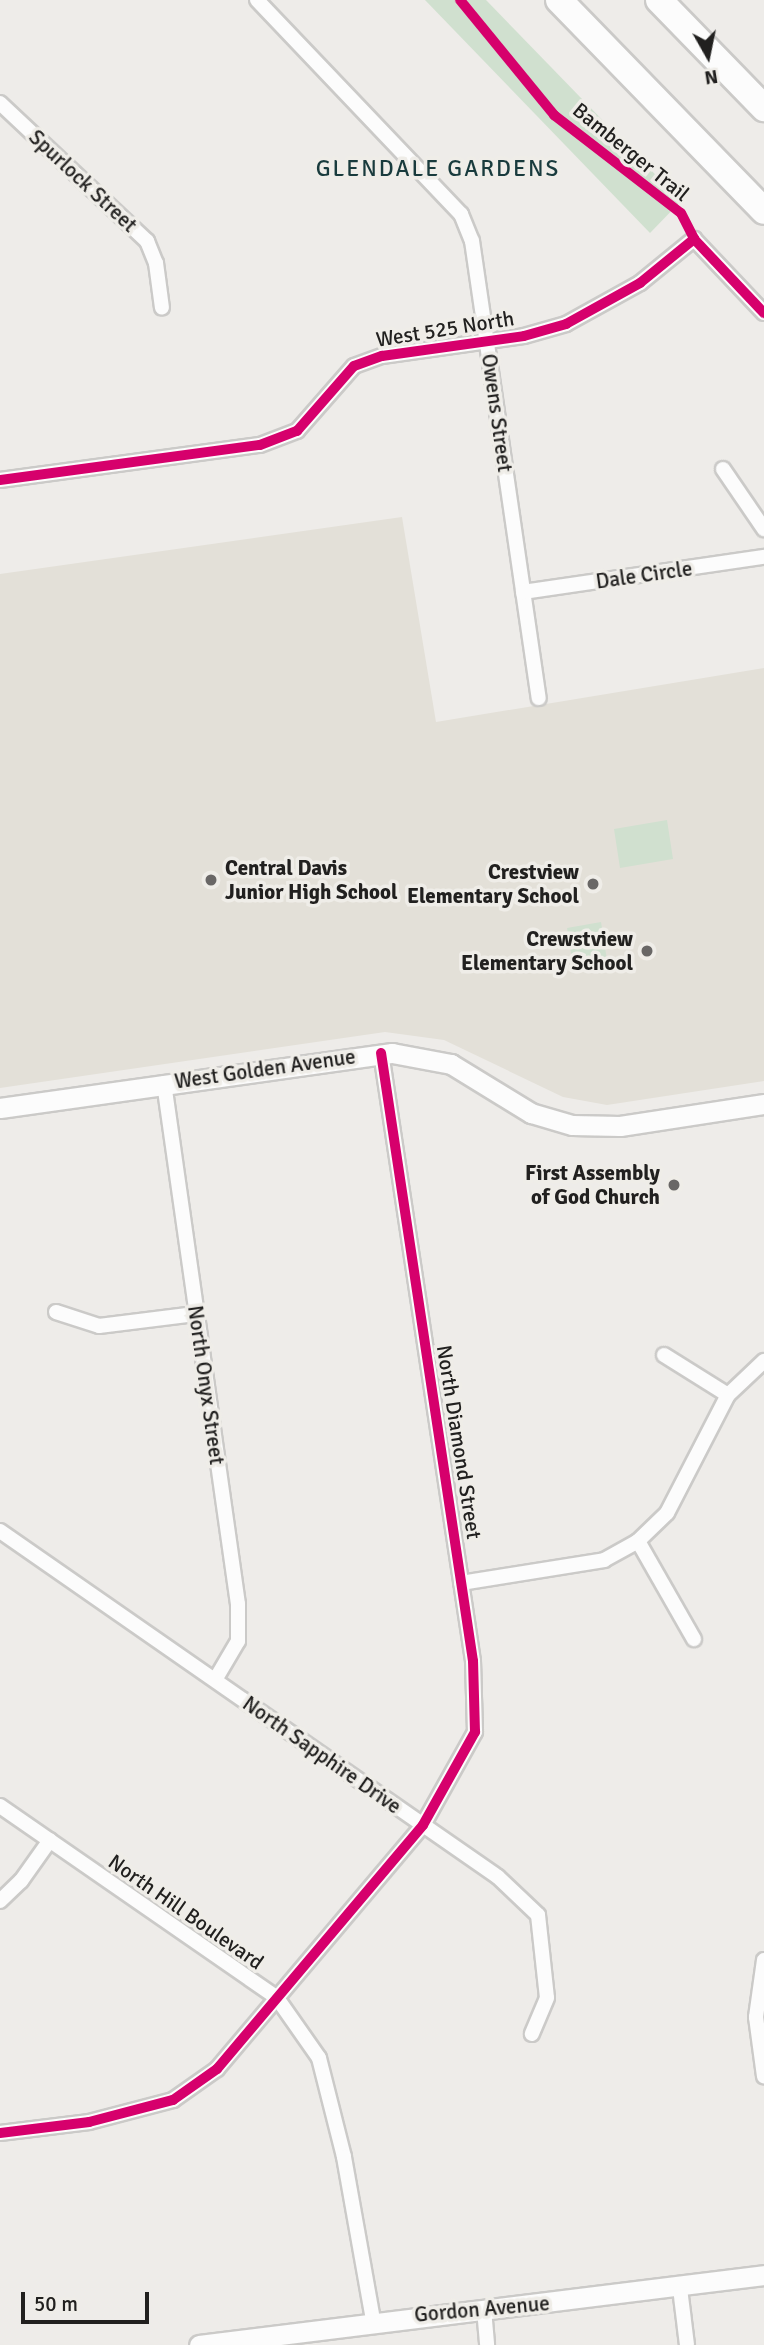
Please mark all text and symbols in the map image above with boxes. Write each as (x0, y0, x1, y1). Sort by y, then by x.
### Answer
north arrow (673, 21, 743, 91)
text: N (703, 64, 720, 90)
street label: Bamberger Trail (568, 97, 694, 207)
street label: Spurlock Street (24, 125, 142, 237)
district label: GLENDALE GARDENS (318, 155, 558, 183)
street label: West 525 North (374, 306, 516, 352)
street label: Owens Street (476, 352, 518, 474)
street label: Dale Circle (594, 556, 694, 594)
place label: Central Davis Junior High School (225, 855, 398, 905)
place label: Crestview Elementary School (407, 859, 579, 909)
marker: Central Davis Junior High School (203, 872, 219, 888)
marker: Crestview Elementary School (585, 876, 601, 892)
place label: Crewstview Elementary School (461, 926, 633, 976)
marker: Crewstview Elementary School (639, 943, 655, 959)
street label: West Golden Avenue (173, 1044, 357, 1094)
place label: First Assembly of God Church (525, 1160, 660, 1210)
marker: First Assembly of God Church (666, 1177, 682, 1193)
street label: North Onyx Street (182, 1304, 230, 1466)
street label: North Diamond Street (431, 1343, 487, 1541)
street label: North Sapphire Drive (238, 1691, 406, 1819)
street label: North Hill Boulevard (104, 1849, 268, 1975)
scale bar (24, 2278, 152, 2322)
text: 50 m (34, 2291, 78, 2317)
street label: Gordon Avenue (413, 2291, 551, 2327)

